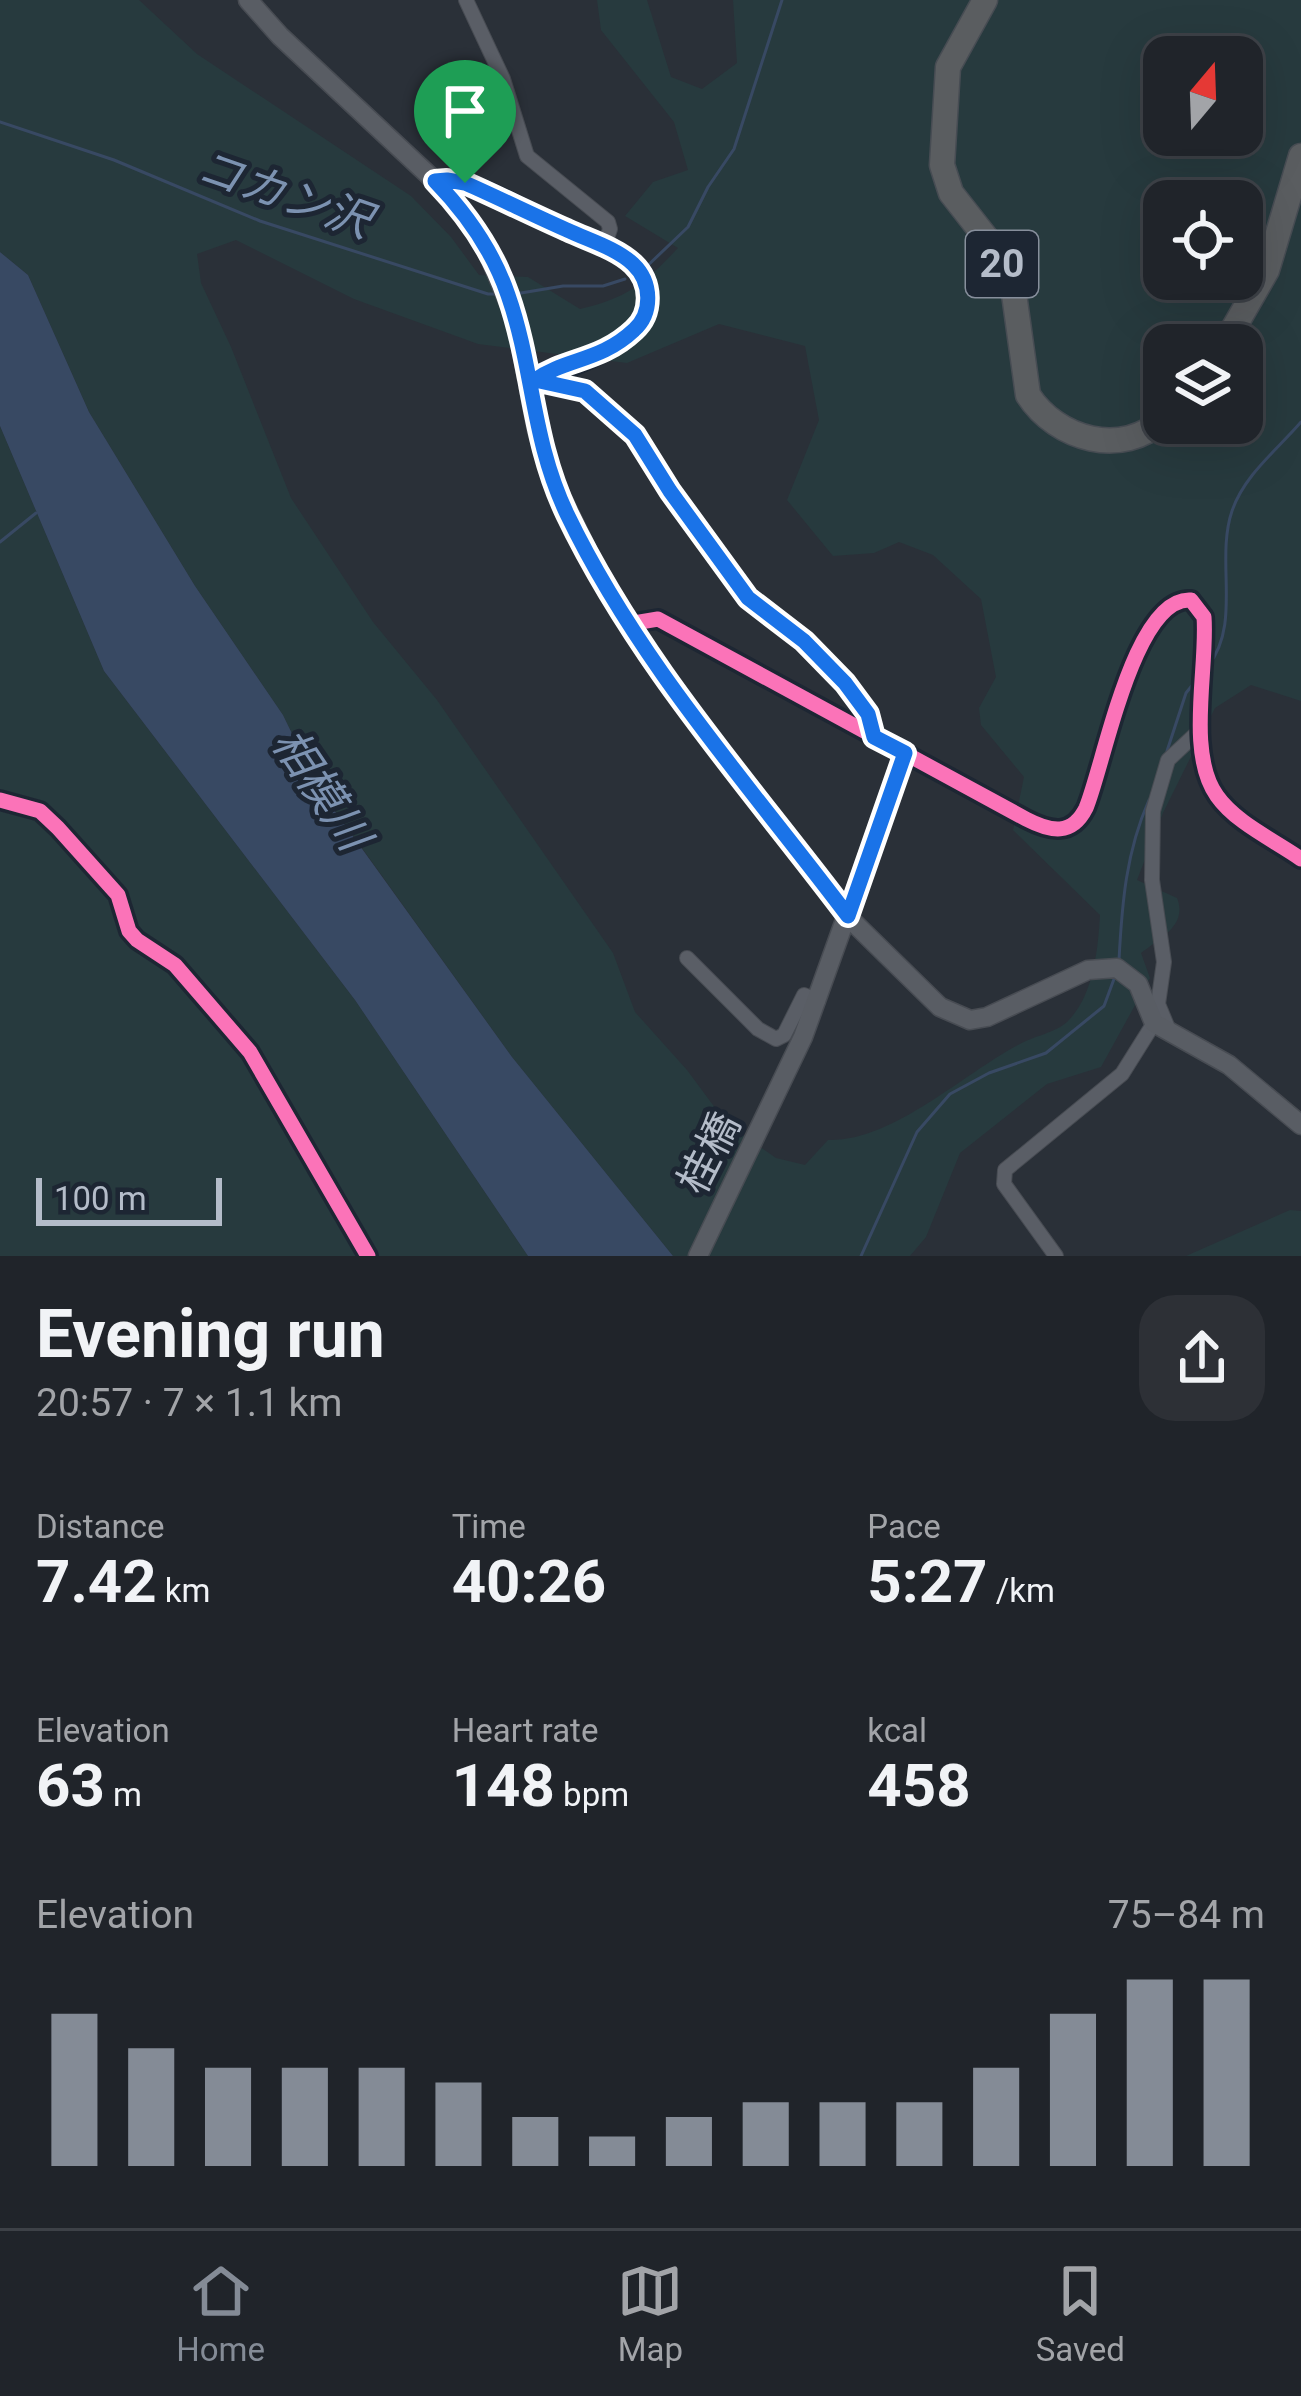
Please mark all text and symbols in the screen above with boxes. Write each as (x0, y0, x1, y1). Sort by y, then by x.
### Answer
north arrow (1143, 36, 1263, 156)
map controls (1143, 36, 1263, 444)
pin (414, 60, 516, 183)
icon: arrive (432, 78, 498, 144)
water label: コカン沢 (190, 140, 382, 250)
button: locate (1143, 180, 1263, 300)
road number: 20 (966, 231, 1038, 297)
button: layers (1143, 324, 1263, 444)
water label: 相模川 (261, 718, 383, 863)
street label: 桂橋 (668, 1104, 750, 1202)
scale bar (36, 1172, 222, 1225)
text: 100 m (54, 1179, 147, 1218)
button: share (1139, 1295, 1265, 1421)
text: Evening run (36, 1296, 385, 1373)
text: 20:57 · 7 × 1.1 km (36, 1380, 343, 1426)
text: Distance (36, 1507, 164, 1546)
text: Time (452, 1507, 526, 1546)
text: Pace (867, 1507, 941, 1546)
text: 7.42 (36, 1546, 157, 1617)
text: 40:26 (452, 1546, 606, 1617)
text: 5:27 (867, 1546, 988, 1617)
text: km (157, 1571, 211, 1610)
text: /km (988, 1571, 1055, 1610)
text: Elevation (36, 1711, 170, 1750)
text: Heart rate (452, 1711, 598, 1750)
text: kcal (867, 1711, 927, 1750)
text: 63 (36, 1750, 105, 1821)
text: 148 (452, 1750, 555, 1821)
text: 458 (867, 1750, 971, 1821)
text: m (105, 1775, 142, 1814)
text: bpm (555, 1775, 629, 1814)
text: Elevation (36, 1892, 194, 1938)
text: 75–84 m (1108, 1892, 1265, 1938)
tab: Home (176, 2258, 265, 2369)
tab: Map (617, 2258, 683, 2369)
tab: Saved (1036, 2258, 1125, 2369)

